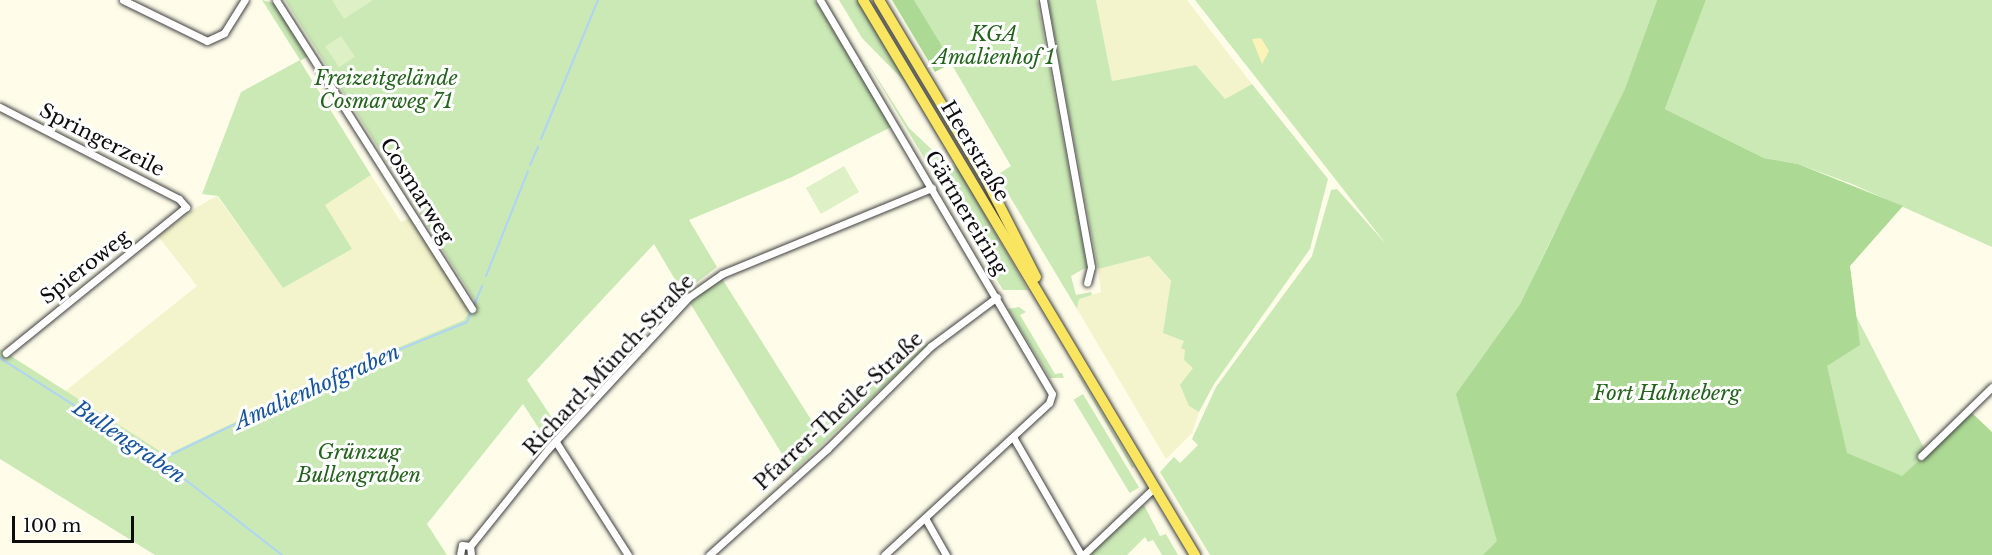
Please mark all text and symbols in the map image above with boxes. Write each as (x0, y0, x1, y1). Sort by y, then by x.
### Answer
park label: KGA Amalienhof 1 (933, 22, 1055, 69)
park label: Freizeitgelände Cosmarweg 71 (314, 67, 458, 114)
street label: Heerstraße (936, 96, 1014, 206)
street label: Springerzeile (36, 98, 168, 182)
street label: Cosmarweg (375, 134, 459, 248)
street label: Gärtnereiring (920, 147, 1012, 279)
street label: Spieroweg (36, 225, 134, 309)
street label: Richard-Münch-Straße (519, 270, 699, 460)
street label: Pfarrer-Theile-Straße (750, 327, 928, 495)
water label: Amalienhofgraben (230, 339, 404, 435)
park label: Fort Hahneberg (1593, 381, 1741, 405)
water label: Bullengraben (68, 395, 190, 489)
park label: Grünzug Bullengraben (297, 440, 421, 487)
scale bar (15, 504, 136, 542)
text: 100 m (23, 515, 81, 537)

